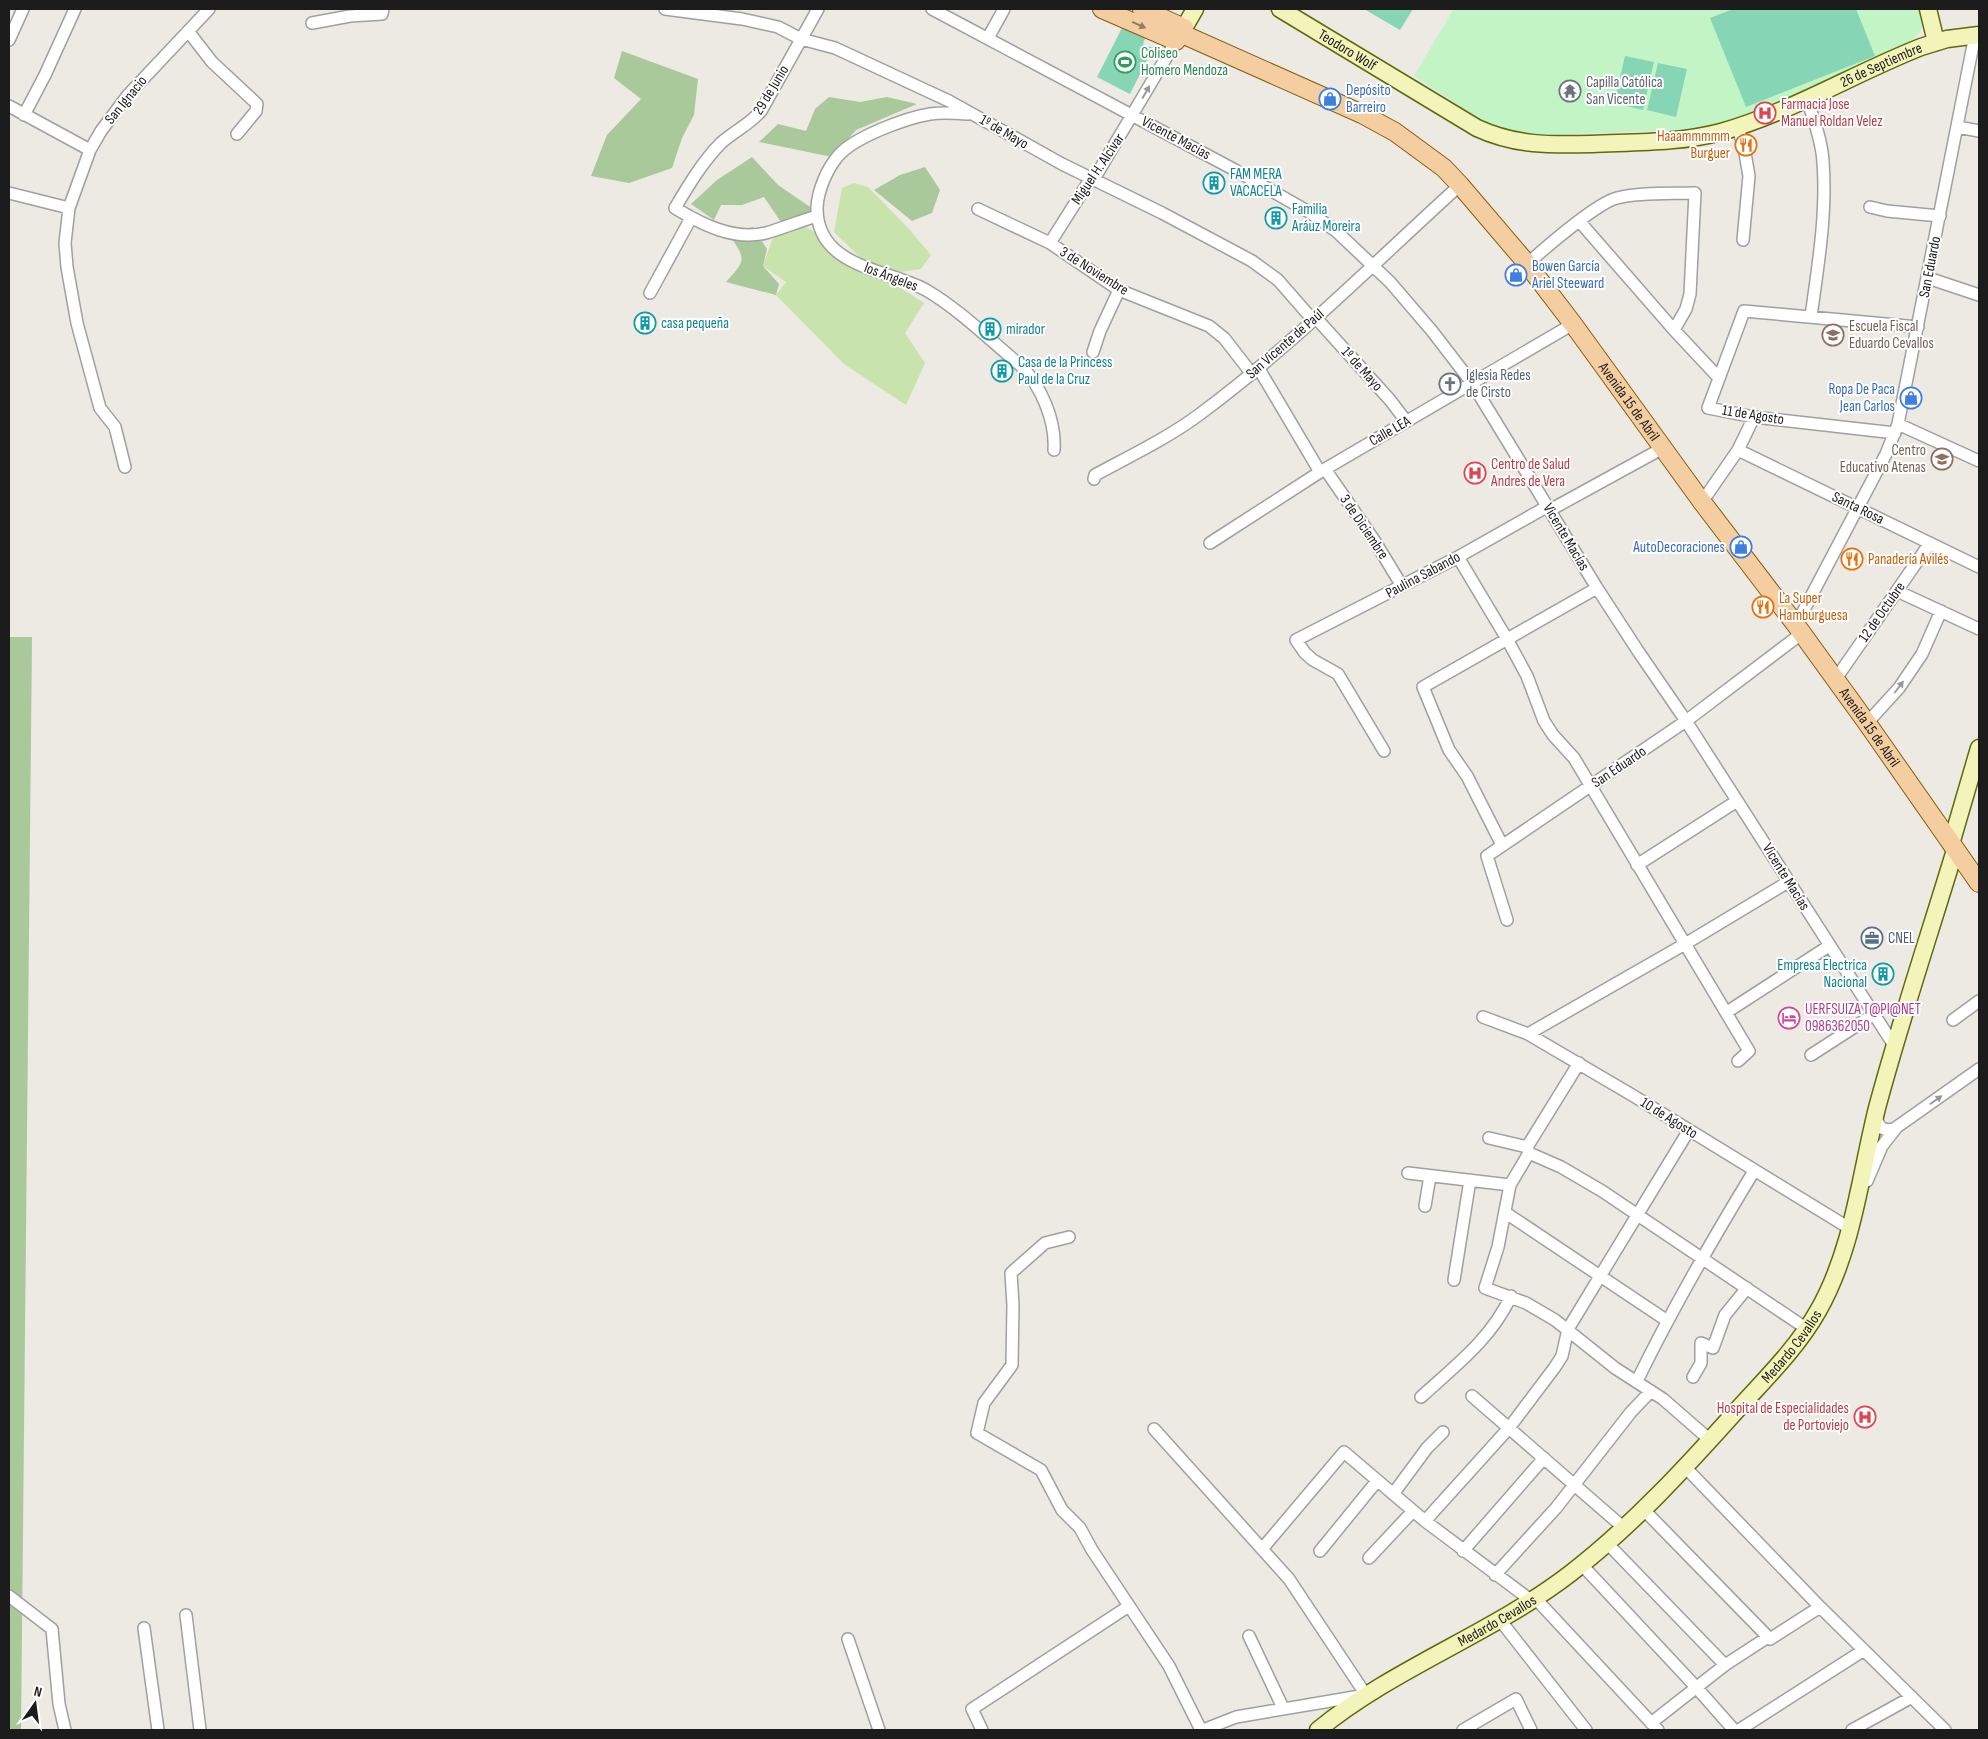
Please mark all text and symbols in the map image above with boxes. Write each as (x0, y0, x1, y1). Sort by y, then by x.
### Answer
one-way arrow (1132, 22, 1146, 30)
street label: Teodoro Wolf (1315, 25, 1381, 75)
street label: 26 de Septiembre (1837, 38, 1925, 92)
place label: Coliseo Homero Mendoza (1141, 44, 1228, 80)
sports icon: Coliseo Homero Mendoza (1113, 50, 1137, 74)
street label: 29 de Junio (749, 62, 793, 118)
street label: San Ignacio (101, 72, 151, 128)
place label: Capilla Católica San Vicente (1586, 73, 1663, 109)
temple icon: Capilla Católica San Vicente (1558, 79, 1582, 103)
place label: Depósito Barreiro (1346, 81, 1391, 117)
one-way arrow (1142, 86, 1151, 99)
shop icon: Depósito Barreiro (1318, 87, 1342, 111)
place label: Farmacia Jose Manuel Roldan Velez (1781, 95, 1883, 131)
hospital icon: Farmacia Jose Manuel Roldan Velez (1753, 101, 1777, 125)
street label: 1º de Mayo (976, 110, 1032, 154)
street label: Vicente Macías (1138, 112, 1214, 164)
place label: Haaammmmm Burguer (1657, 127, 1731, 163)
street label: Miguel H. Alcívar (1067, 129, 1129, 208)
restaurant icon: Haaammmmm Burguer (1734, 133, 1758, 157)
place label: FAM MERA VACACELA (1230, 165, 1282, 201)
building icon: FAM MERA VACACELA (1202, 171, 1226, 195)
place label: Familia Aráuz Moreira (1291, 200, 1361, 236)
building icon: Familia Aráuz Moreira (1264, 206, 1288, 230)
street label: San Eduardo (1915, 235, 1945, 299)
street label: 3 de Noviembre (1056, 242, 1132, 300)
place label: Bowen García Ariel Steeward (1531, 257, 1604, 293)
street label: los Ángeles (861, 258, 921, 296)
shop icon: Bowen García Ariel Steeward (1504, 263, 1528, 287)
street label: San Vicente de Paúl (1242, 305, 1328, 383)
building icon: casa pequeña (633, 311, 657, 335)
place label: casa pequeña (661, 314, 729, 333)
building icon: mirador (978, 317, 1002, 341)
place label: Escuela Fiscal Eduardo Cevallos (1849, 317, 1934, 353)
place label: mirador (1006, 320, 1046, 339)
school or university icon: Escuela Fiscal Eduardo Cevallos (1821, 323, 1845, 347)
street label: 1º de Mayo (1337, 343, 1387, 395)
place label: Casa de la Princess Paul de la Cruz (1018, 353, 1112, 389)
street label: Avenida 15 de Abril (1594, 358, 1664, 445)
building icon: Casa de la Princess Paul de la Cruz (990, 359, 1014, 383)
place label: Iglesia Redes de Cirsto (1466, 366, 1531, 402)
church icon: Iglesia Redes de Cirsto (1438, 372, 1462, 396)
place label: Ropa De Paca Jean Carlos (1828, 380, 1895, 416)
shop icon: Ropa De Paca Jean Carlos (1899, 386, 1923, 410)
street label: 11 de Agosto (1721, 401, 1785, 429)
street label: Calle LEA (1366, 411, 1415, 450)
place label: Centro Educativo Atenas (1840, 441, 1926, 477)
school or university icon: Centro Educativo Atenas (1930, 447, 1954, 471)
place label: Centro de Salud Andres de Vera (1490, 455, 1570, 491)
hospital icon: Centro de Salud Andres de Vera (1463, 461, 1487, 485)
street label: Santa Rosa (1829, 487, 1887, 529)
street label: 3 de Diciembre (1335, 491, 1393, 563)
street label: Vicente Macías (1538, 500, 1594, 574)
shop icon: AutoDecoraciones (1729, 535, 1753, 559)
place label: AutoDecoraciones (1632, 538, 1725, 557)
street label: Paulina Sabando (1382, 547, 1464, 603)
restaurant icon: Panadería Avilés (1840, 547, 1864, 571)
place label: Panadería Avilés (1868, 550, 1949, 569)
street label: 12 de Octubre (1854, 578, 1910, 646)
place label: La Super Hamburguesa (1779, 589, 1848, 625)
restaurant icon: La Super Hamburguesa (1751, 595, 1775, 619)
one-way arrow (1894, 681, 1905, 694)
street label: Avenida 15 de Abril (1835, 683, 1904, 771)
street label: San Eduardo (1588, 742, 1650, 792)
street label: Vicente Macías (1758, 840, 1814, 914)
office icon: CNEL (1860, 926, 1884, 950)
place label: CNEL (1888, 929, 1915, 948)
place label: Empresa Electrica Nacional (1777, 956, 1867, 992)
building icon: Empresa Electrica Nacional (1871, 962, 1895, 986)
place label: UERFSUIZA T@PI@NET 0986362050 (1805, 1000, 1921, 1036)
hotel icon: UERFSUIZA T@PI@NET 0986362050 (1777, 1006, 1801, 1030)
street label: 10 de Agosto (1637, 1093, 1701, 1143)
one-way arrow (1929, 1095, 1943, 1105)
street label: Medardo Cevallos (1757, 1307, 1826, 1387)
place label: Hospital de Especialidades de Portoviejo (1717, 1399, 1849, 1435)
hospital icon: Hospital de Especialidades de Portoviejo (1853, 1405, 1877, 1429)
street label: Medardo Cevallos (1454, 1591, 1540, 1651)
north arrow (10, 1679, 60, 1729)
text: N (32, 1683, 44, 1701)

